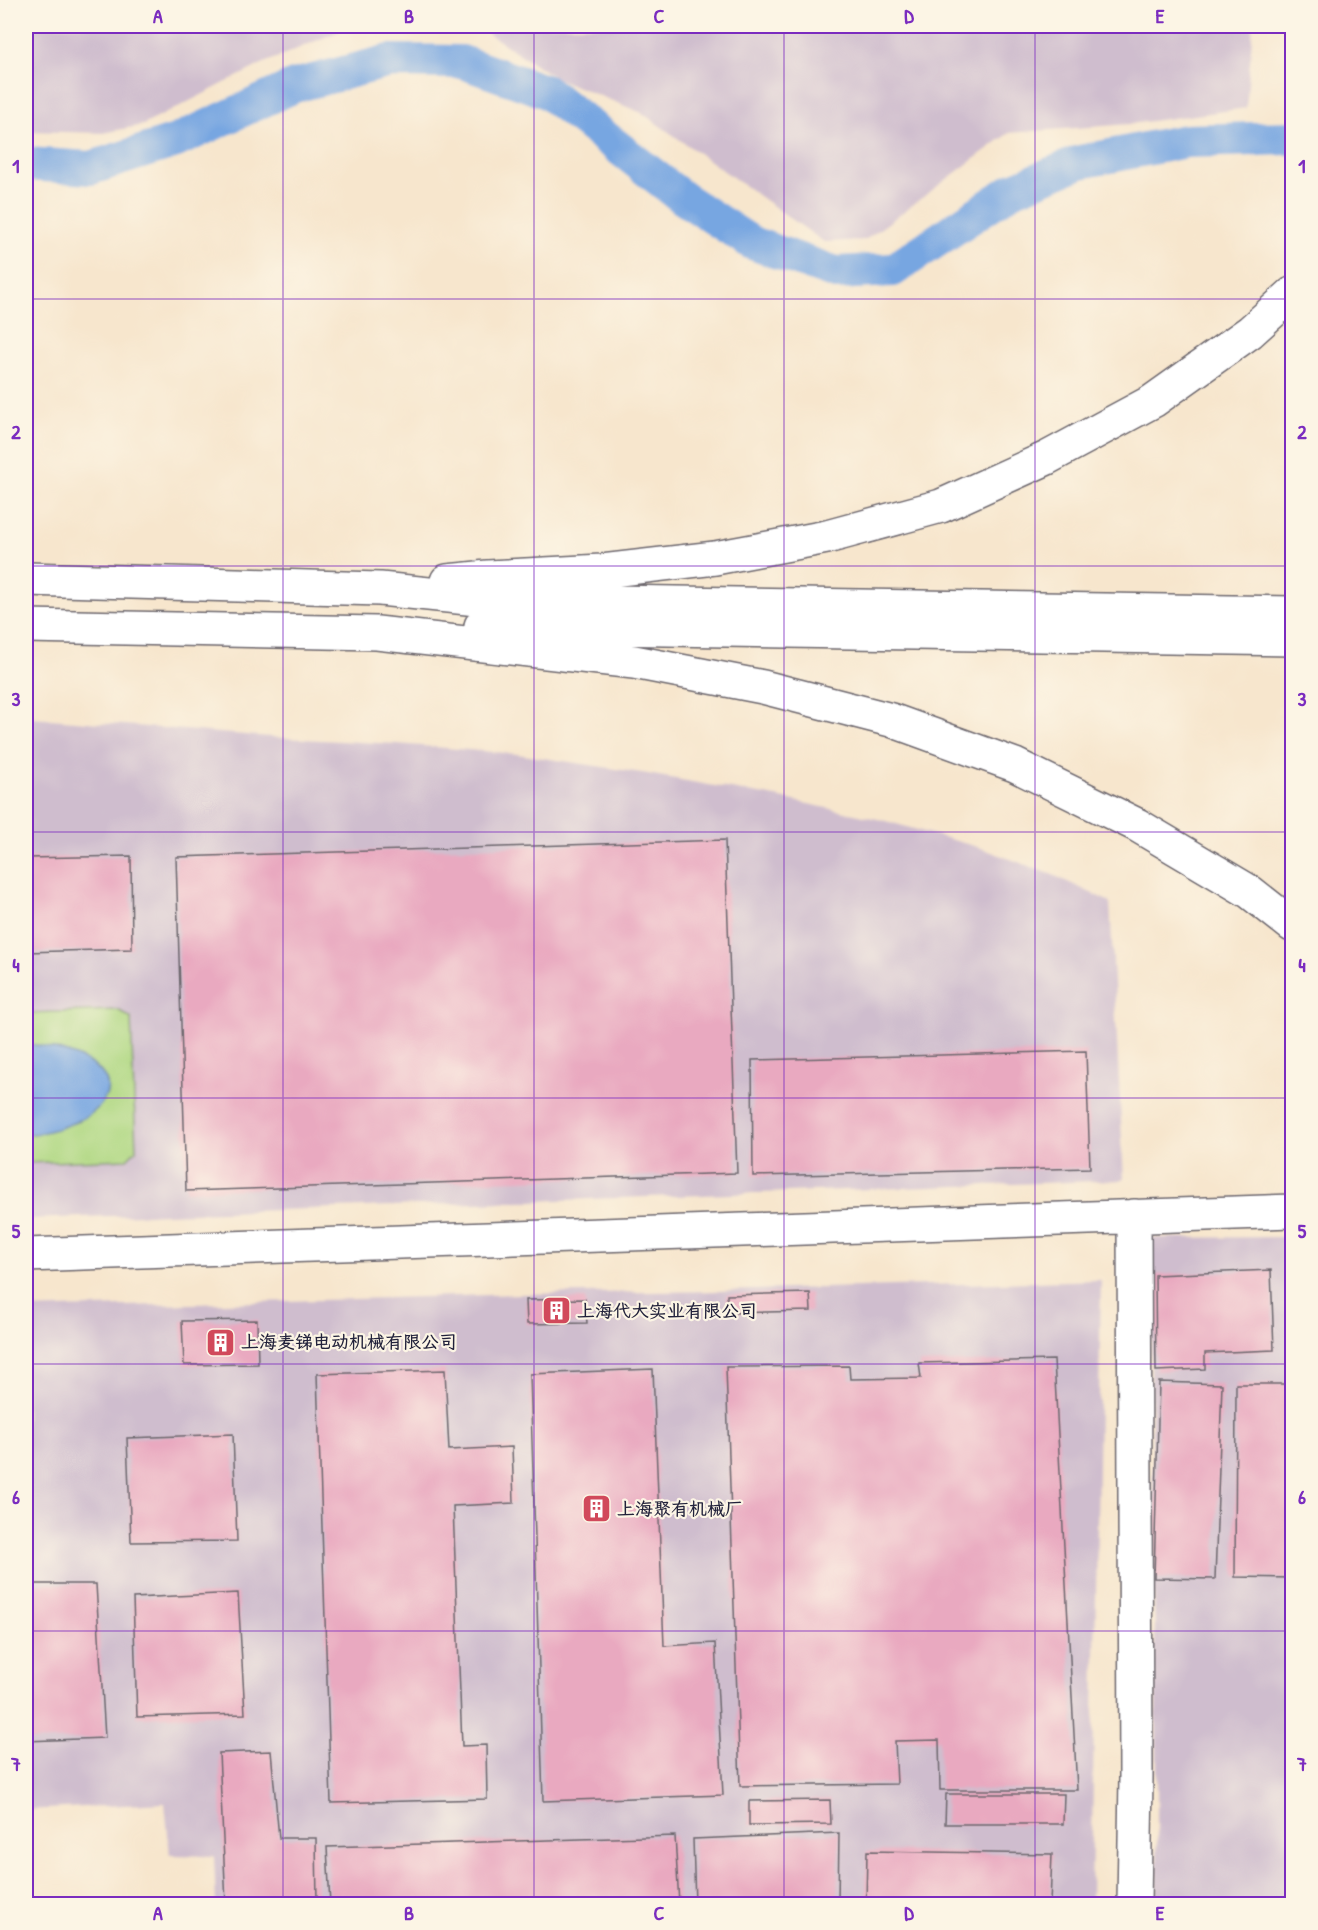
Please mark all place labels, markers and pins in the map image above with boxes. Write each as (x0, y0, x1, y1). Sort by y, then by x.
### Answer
building icon: 上海代大实业有限公司 (540, 1295, 572, 1327)
place label: 上海代大实业有限公司 (577, 1298, 757, 1323)
building icon: 上海麦锑电动机械有限公司 (204, 1326, 236, 1358)
place label: 上海麦锑电动机械有限公司 (241, 1329, 457, 1354)
building icon: 上海聚有机械厂 (580, 1493, 612, 1525)
place label: 上海聚有机械厂 (617, 1496, 743, 1521)

